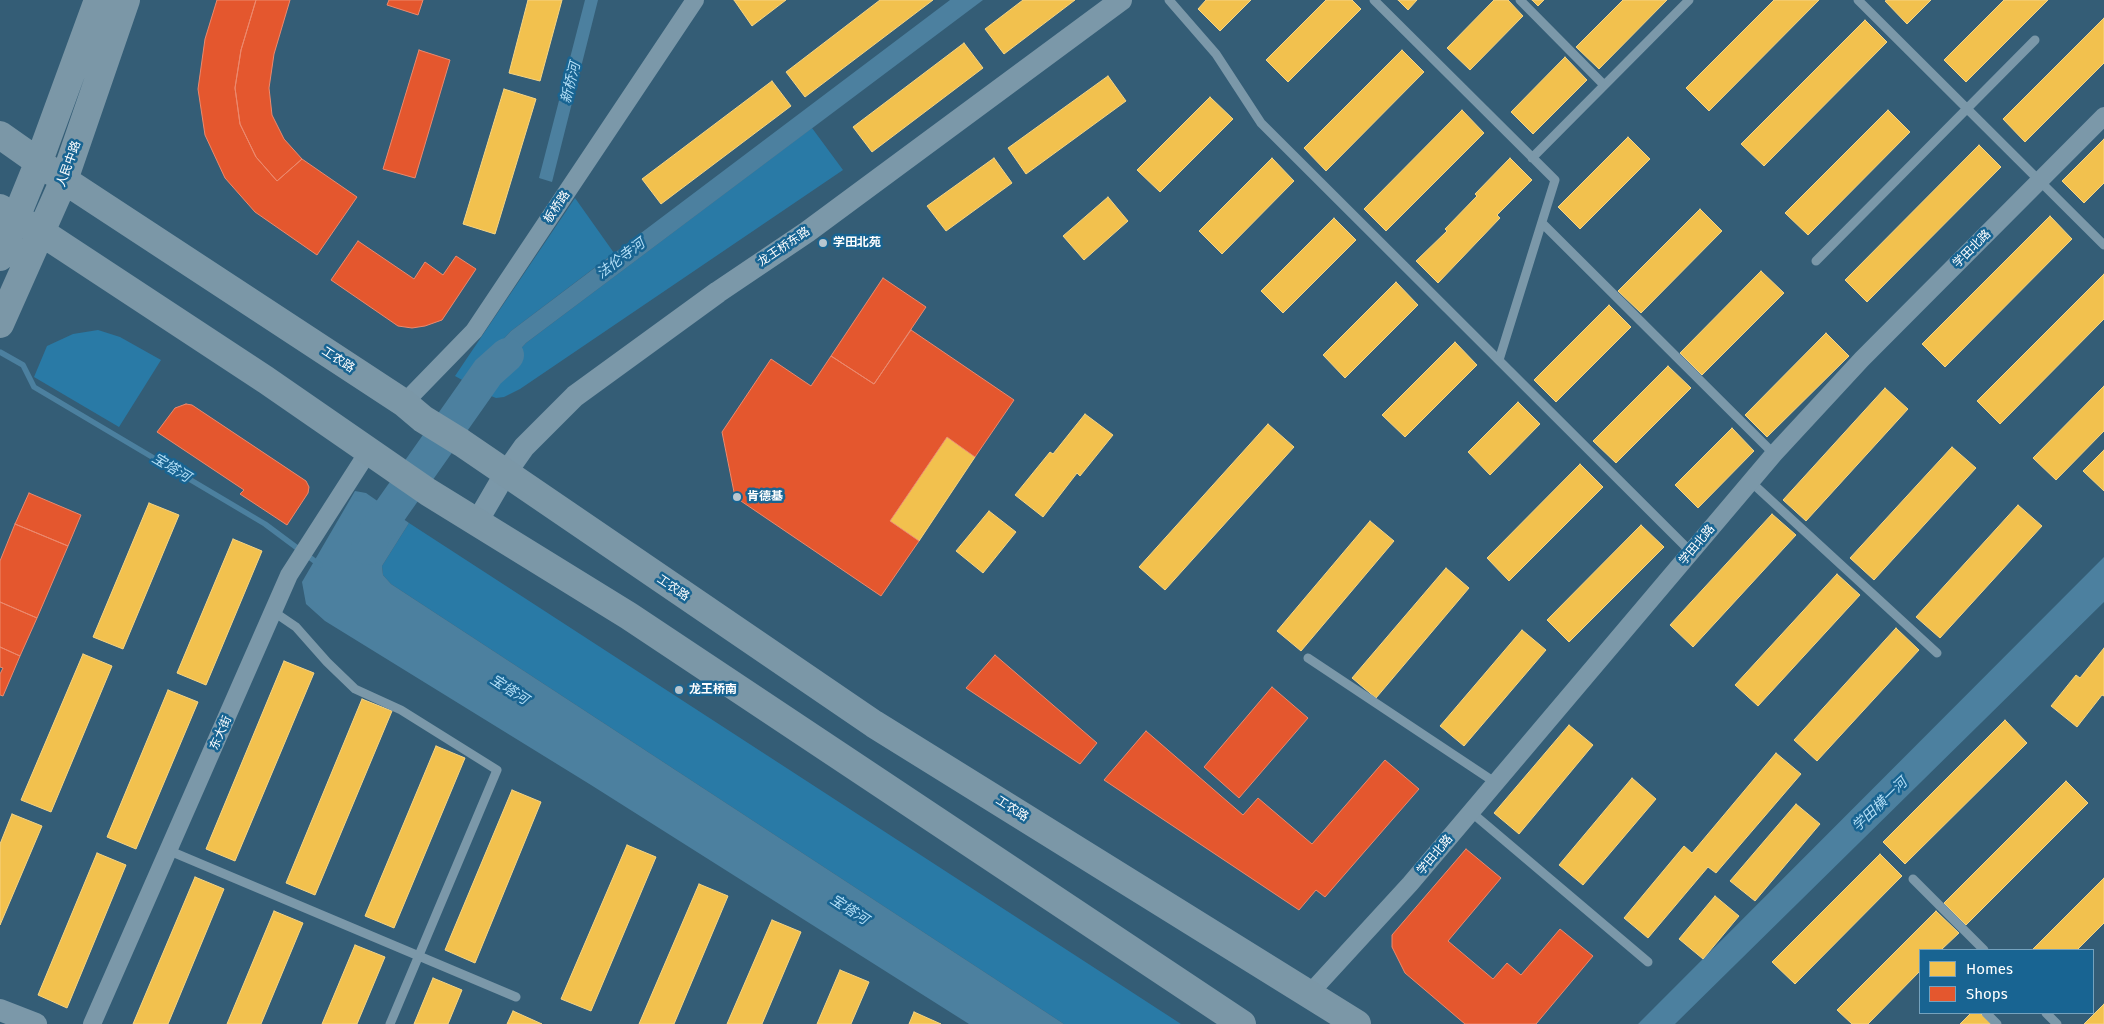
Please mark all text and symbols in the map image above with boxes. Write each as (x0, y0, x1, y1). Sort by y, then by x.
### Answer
water label: 新桥河 (558, 61, 584, 105)
street label: 人民中路 (54, 139, 84, 189)
street label: 板桥路 (541, 188, 573, 226)
street label: 龙王桥东路 (755, 224, 813, 270)
street label: 学田北路 (1950, 227, 1994, 271)
water label: 法伦寺河 (594, 235, 648, 283)
place label: 学田北苑 (833, 236, 881, 250)
marker: 学田北苑 (817, 237, 829, 249)
street label: 工农路 (319, 344, 357, 376)
water label: 宝塔河 (149, 450, 193, 486)
place label: 肯德基 (747, 490, 783, 504)
marker: 肯德基 (731, 491, 743, 503)
street label: 学田北路 (1676, 522, 1718, 568)
street label: 工农路 (654, 572, 692, 604)
water label: 宝塔河 (487, 672, 531, 708)
place label: 龙王桥南 (689, 683, 737, 697)
marker: 龙王桥南 (673, 684, 685, 696)
street label: 东大街 (207, 714, 235, 752)
water label: 学田横一河 (1849, 775, 1911, 835)
street label: 工农路 (993, 793, 1031, 825)
street label: 学田北路 (1414, 832, 1456, 878)
water label: 宝塔河 (827, 892, 871, 928)
legend (1919, 949, 2094, 1014)
text: Homes (1966, 960, 2013, 978)
text: Shops (1966, 985, 2008, 1003)

